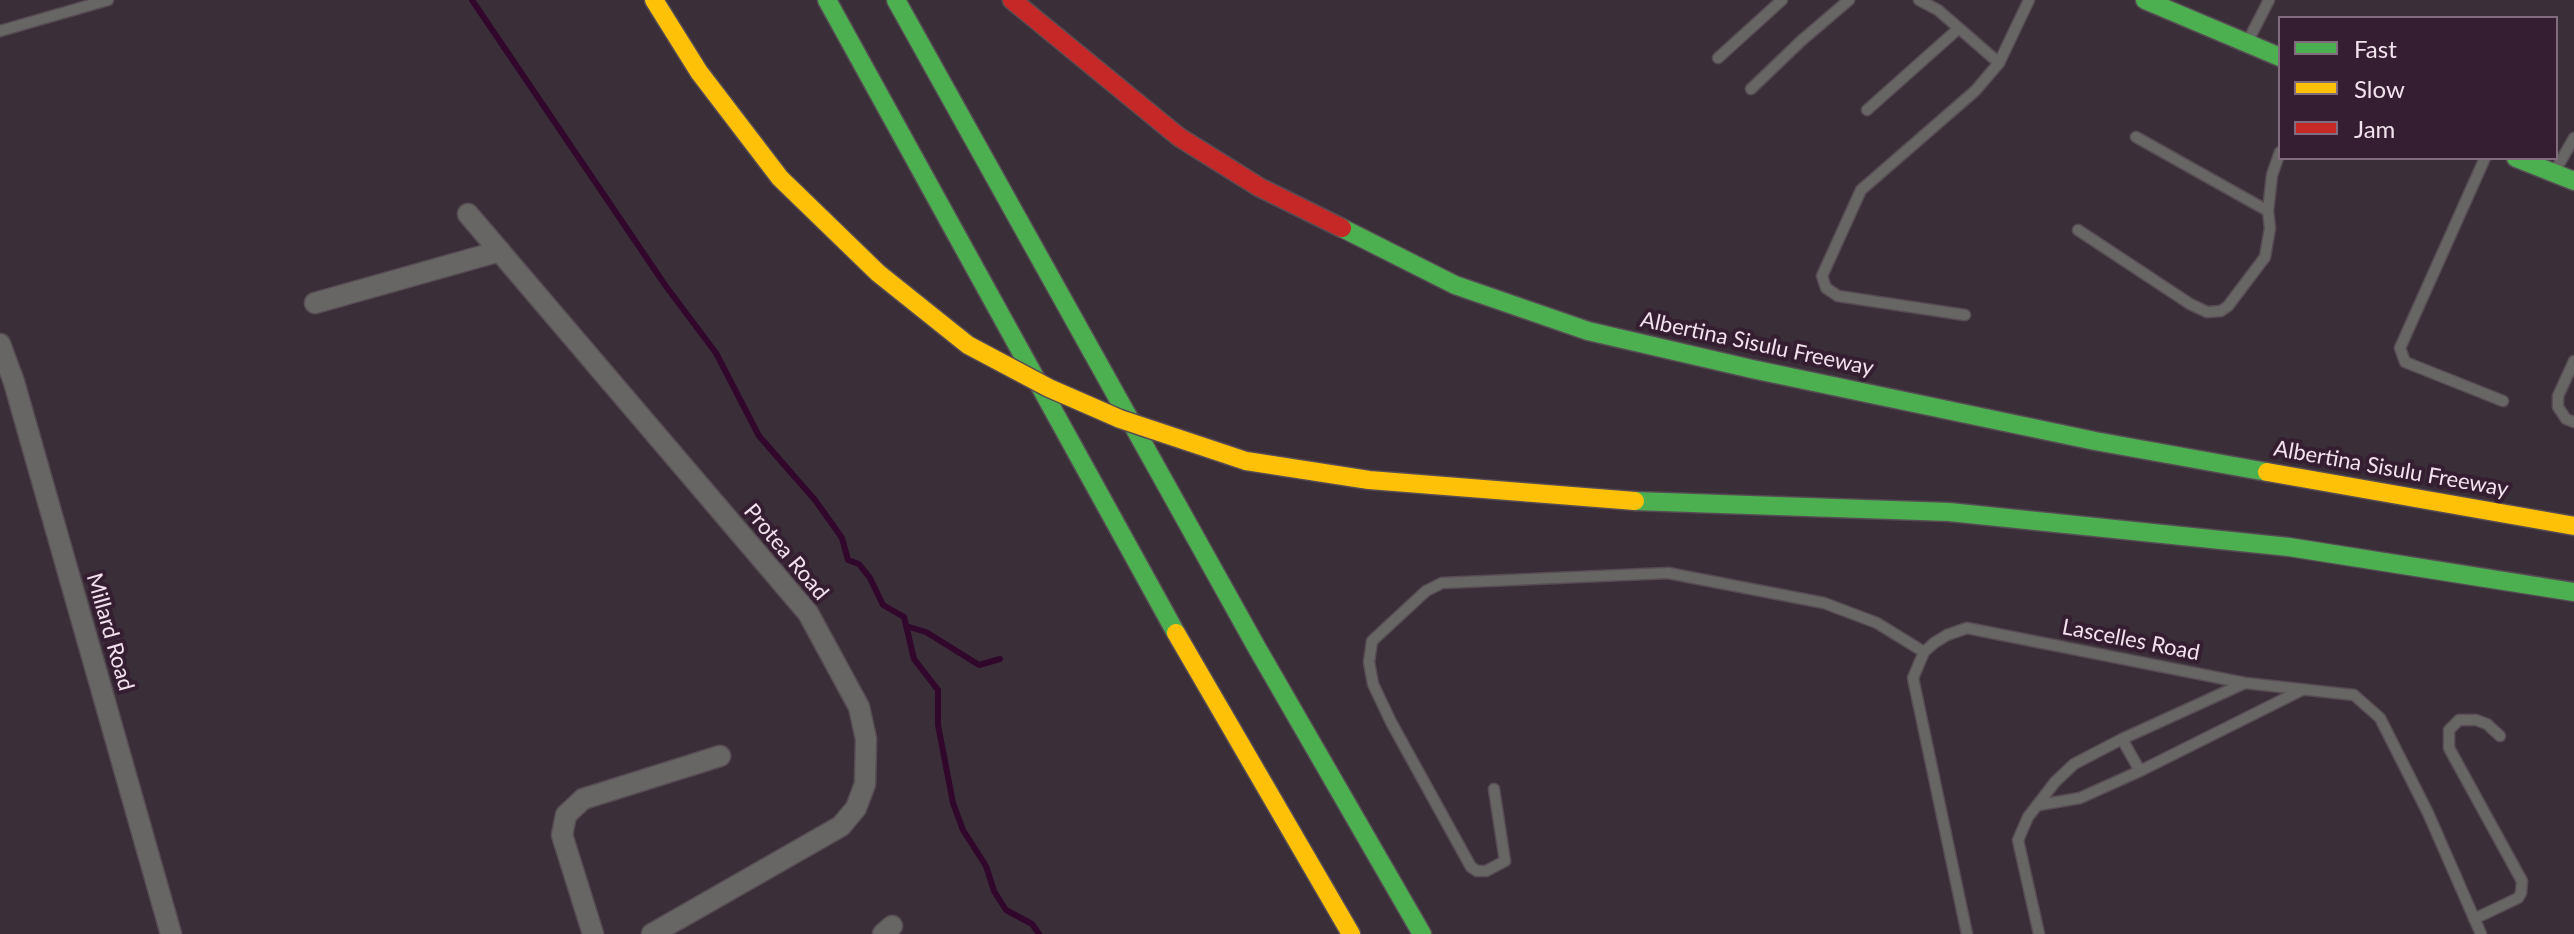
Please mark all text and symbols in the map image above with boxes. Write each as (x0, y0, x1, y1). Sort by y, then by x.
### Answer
legend (2278, 16, 2558, 160)
text: Fast (2354, 34, 2397, 63)
text: Slow (2354, 74, 2405, 103)
text: Jam (2354, 114, 2395, 143)
street label: Albertina Sisulu Freeway (1638, 306, 1876, 382)
street label: Albertina Sisulu Freeway (2272, 435, 2510, 503)
street label: Protea Road (738, 498, 834, 606)
street label: Millard Road (81, 570, 139, 694)
street label: Lascelles Road (2060, 614, 2202, 666)

